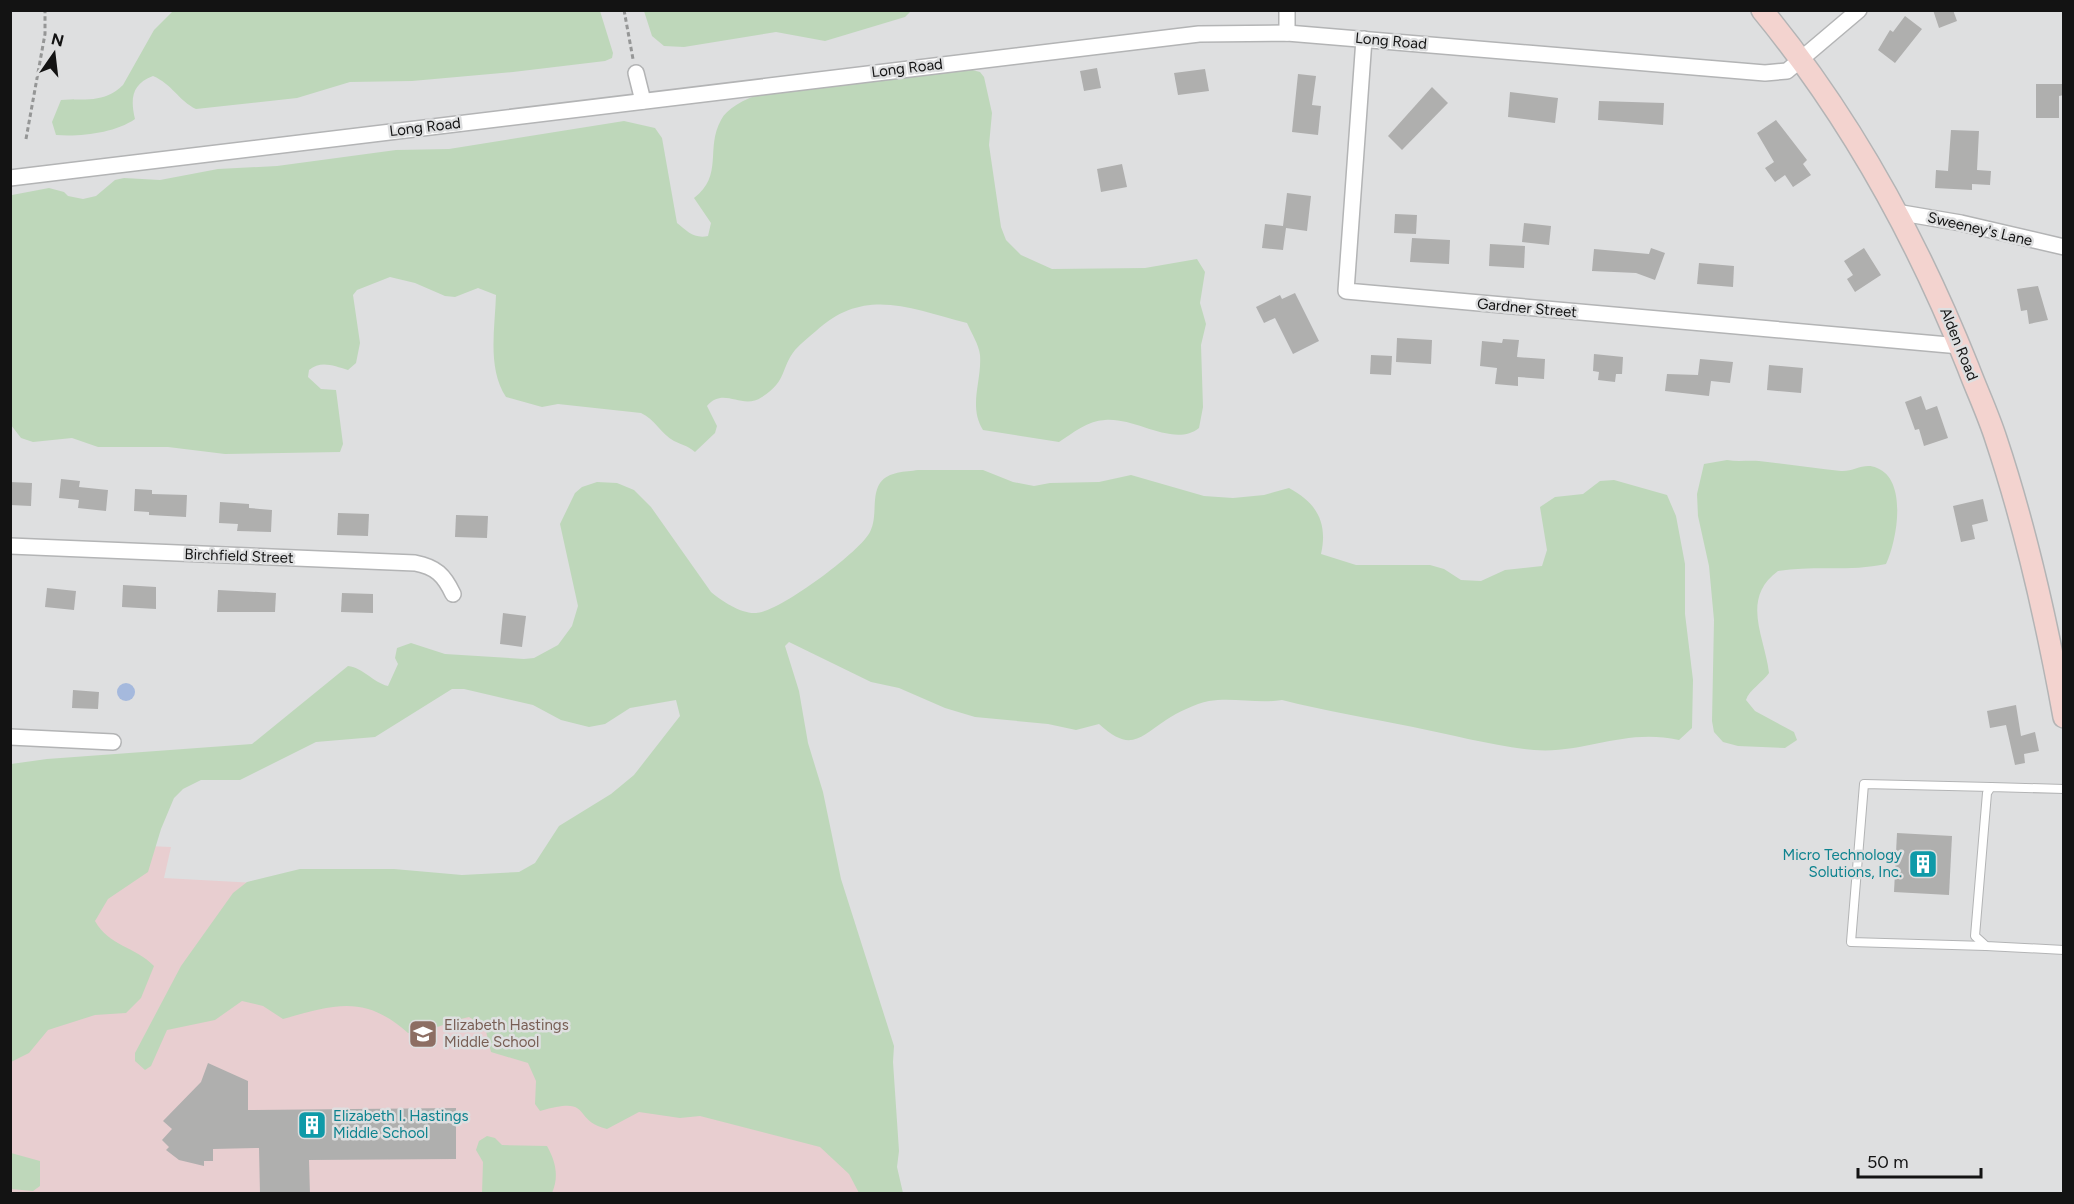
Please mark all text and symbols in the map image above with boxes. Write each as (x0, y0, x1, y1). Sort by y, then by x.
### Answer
north arrow (24, 24, 84, 84)
text: N (49, 29, 66, 51)
street label: Long Road (1354, 29, 1428, 53)
street label: Long Road (870, 55, 944, 81)
street label: Long Road (388, 114, 462, 140)
street label: Sweeney's Lane (1926, 208, 2034, 250)
street label: Gardner Street (1476, 295, 1578, 321)
street label: Alden Road (1936, 305, 1982, 383)
street label: Birchfield Street (184, 545, 294, 567)
place label: Micro Technology Solutions, Inc. (1782, 846, 1902, 881)
building icon: Micro Technology Solutions, Inc. (1907, 848, 1939, 880)
place label: Elizabeth Hastings Middle School (444, 1016, 569, 1051)
school or university icon: Elizabeth Hastings Middle School (407, 1018, 439, 1050)
place label: Elizabeth I. Hastings Middle School (333, 1107, 469, 1142)
building icon: Elizabeth I. Hastings Middle School (296, 1109, 328, 1141)
scale bar (1858, 1141, 1981, 1179)
text: 50 m (1867, 1151, 1909, 1173)

